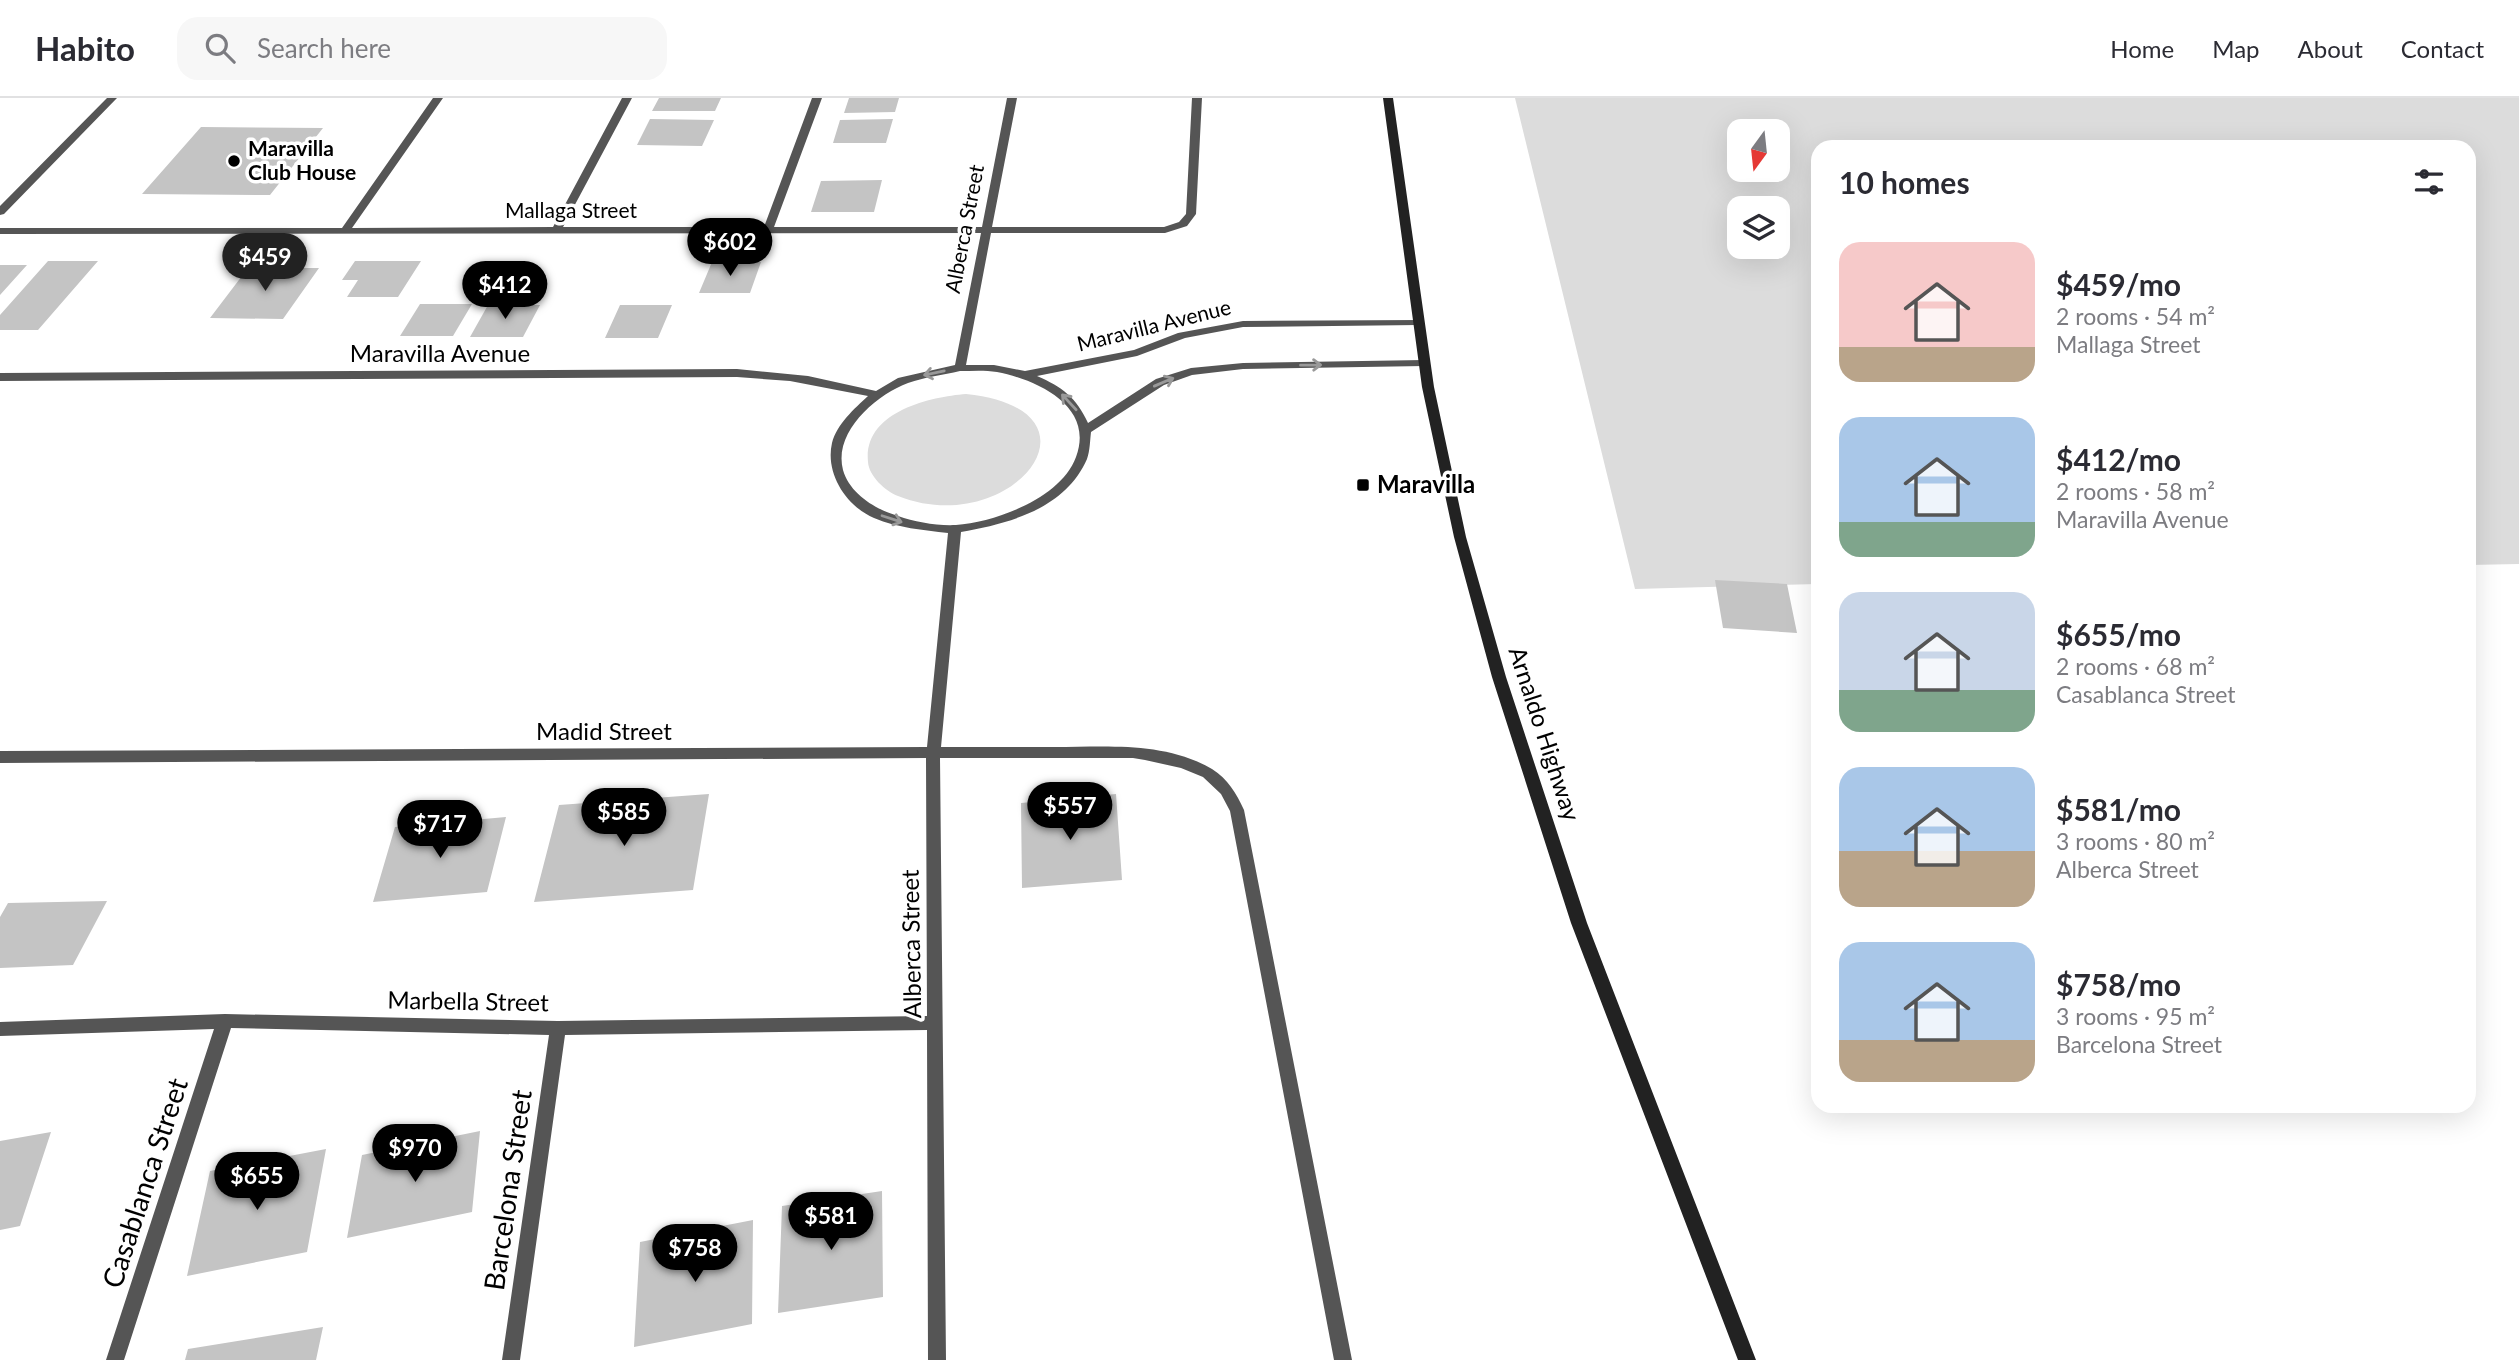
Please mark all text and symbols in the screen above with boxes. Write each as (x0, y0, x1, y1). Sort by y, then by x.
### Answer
search box (177, 17, 667, 80)
text: Habito (35, 28, 135, 68)
icon: search (201, 29, 239, 67)
text: Search here (257, 32, 391, 64)
text: Home (2110, 34, 2174, 63)
text: Map (2212, 34, 2260, 63)
text: About (2298, 34, 2363, 63)
text: Contact (2401, 34, 2484, 63)
north arrow (1727, 119, 1790, 182)
map controls (1727, 119, 1790, 259)
place label: Maravilla Club House (248, 135, 356, 184)
marker: Maravilla Club House (226, 153, 242, 169)
street label: Alberca Street (939, 162, 988, 295)
icon: filters (2410, 163, 2448, 201)
text: 10 homes (1839, 164, 1970, 200)
button: layers (1727, 196, 1790, 259)
street label: Mallaga Street (505, 197, 637, 222)
pin: $602 (689, 218, 771, 278)
text: $602 (703, 227, 757, 255)
pin: $459 (224, 234, 306, 293)
text: $459 (238, 242, 292, 270)
pin: $412 (464, 262, 546, 321)
text: $459/mo (2056, 266, 2181, 302)
text: $412 (478, 270, 532, 298)
icon: home (1895, 270, 1979, 354)
street label: Maravilla Avenue (1074, 293, 1233, 356)
text: 2 rooms · 54 m² (2056, 302, 2215, 330)
text: Mallaga Street (2056, 330, 2201, 358)
street label: Maravilla Avenue (350, 338, 530, 367)
one-way arrow (1299, 358, 1322, 372)
one-way arrow (923, 367, 945, 380)
one-way arrow (1152, 375, 1174, 388)
one-way arrow (1061, 394, 1078, 412)
text: $412/mo (2056, 441, 2181, 477)
icon: home (1895, 445, 1979, 529)
place label: Maravilla (1377, 469, 1475, 498)
marker: Maravilla (1355, 477, 1371, 493)
text: 2 rooms · 58 m² (2056, 477, 2215, 505)
text: Maravilla Avenue (2056, 505, 2229, 533)
one-way arrow (880, 513, 902, 526)
text: $655/mo (2056, 616, 2181, 652)
icon: home (1895, 620, 1979, 704)
street label: Arnaldo Highway (1504, 643, 1587, 825)
text: 2 rooms · 68 m² (2056, 652, 2215, 680)
text: Casablanca Street (2056, 680, 2236, 708)
street label: Madid Street (536, 716, 672, 745)
pin: $557 (1029, 782, 1111, 842)
pin: $585 (583, 788, 665, 848)
text: $557 (1043, 791, 1097, 819)
text: $581/mo (2056, 791, 2181, 827)
icon: home (1895, 795, 1979, 879)
text: $585 (597, 797, 651, 825)
pin: $717 (399, 800, 481, 860)
text: $717 (413, 809, 467, 837)
text: 3 rooms · 80 m² (2056, 827, 2215, 855)
text: Alberca Street (2056, 855, 2199, 883)
street label: Alberca Street (895, 869, 926, 1019)
text: $758/mo (2056, 966, 2181, 1002)
icon: home (1895, 970, 1979, 1054)
street label: Marbella Street (387, 985, 549, 1016)
text: 3 rooms · 95 m² (2056, 1002, 2215, 1030)
text: Barcelona Street (2056, 1030, 2222, 1058)
street label: Casablanca Street (94, 1073, 194, 1292)
street label: Barcelona Street (476, 1087, 538, 1292)
pin: $970 (374, 1124, 456, 1184)
text: $970 (388, 1133, 442, 1161)
pin: $655 (216, 1152, 298, 1212)
text: $655 (230, 1161, 284, 1189)
pin: $581 (790, 1192, 872, 1252)
text: $581 (804, 1201, 858, 1229)
pin: $758 (654, 1224, 736, 1284)
text: $758 (668, 1233, 722, 1261)

